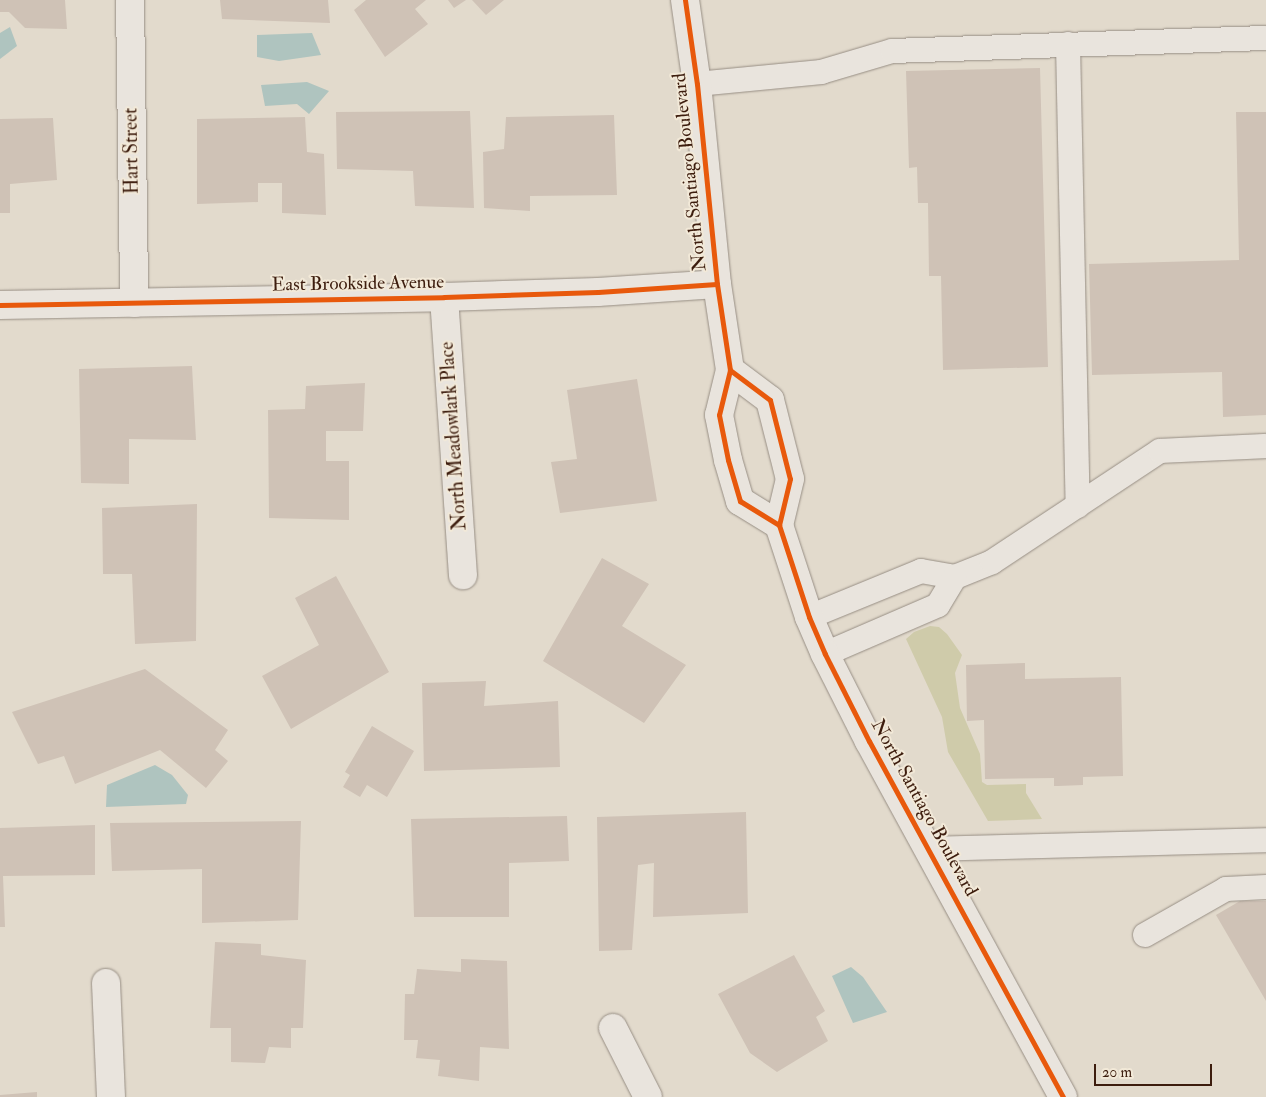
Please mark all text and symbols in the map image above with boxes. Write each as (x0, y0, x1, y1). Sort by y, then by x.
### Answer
street label: North Santiago Boulevard (668, 72, 712, 272)
street label: Hart Street (120, 108, 144, 194)
street label: East Brookside Avenue (272, 271, 444, 297)
street label: North Meadowlark Place (436, 341, 472, 531)
street label: North Santiago Boulevard (866, 715, 982, 901)
scale bar (1096, 1054, 1214, 1086)
text: 20 m (1102, 1063, 1132, 1082)

